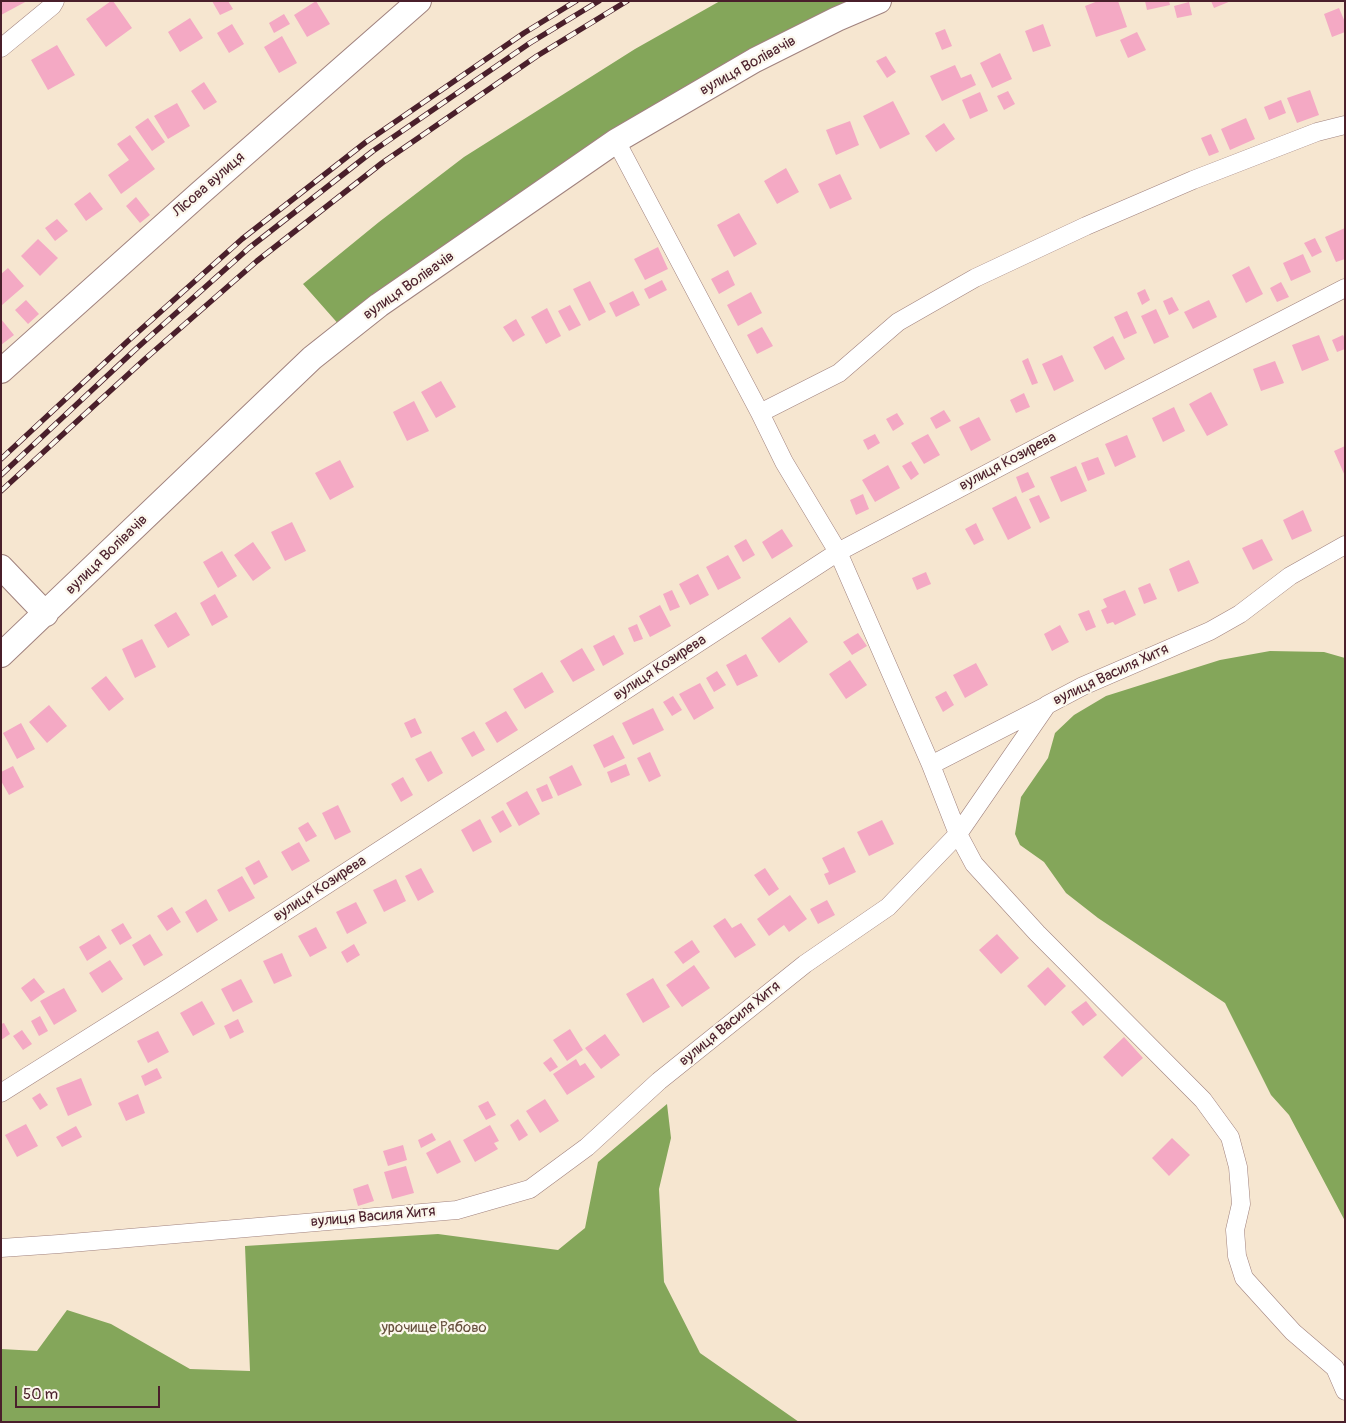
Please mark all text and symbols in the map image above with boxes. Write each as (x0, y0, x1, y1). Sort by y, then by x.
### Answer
street label: вулиця Волівачів (697, 32, 799, 100)
street label: Лісова вулиця (169, 149, 249, 221)
street label: вулиця Волівачів (360, 248, 458, 324)
street label: вулиця Козирева (956, 429, 1060, 495)
street label: вулиця Волівачів (62, 511, 152, 599)
street label: вулиця Козирева (610, 631, 710, 705)
street label: вулиця Василя Хитя (1050, 640, 1172, 710)
street label: вулиця Козирева (270, 852, 370, 926)
street label: вулиця Василя Хитя (676, 978, 784, 1070)
street label: вулиця Василя Хитя (310, 1203, 436, 1231)
park label: урочище Рябово (381, 1319, 487, 1337)
scale bar (18, 1376, 162, 1408)
text: 50 m (23, 1385, 58, 1404)

